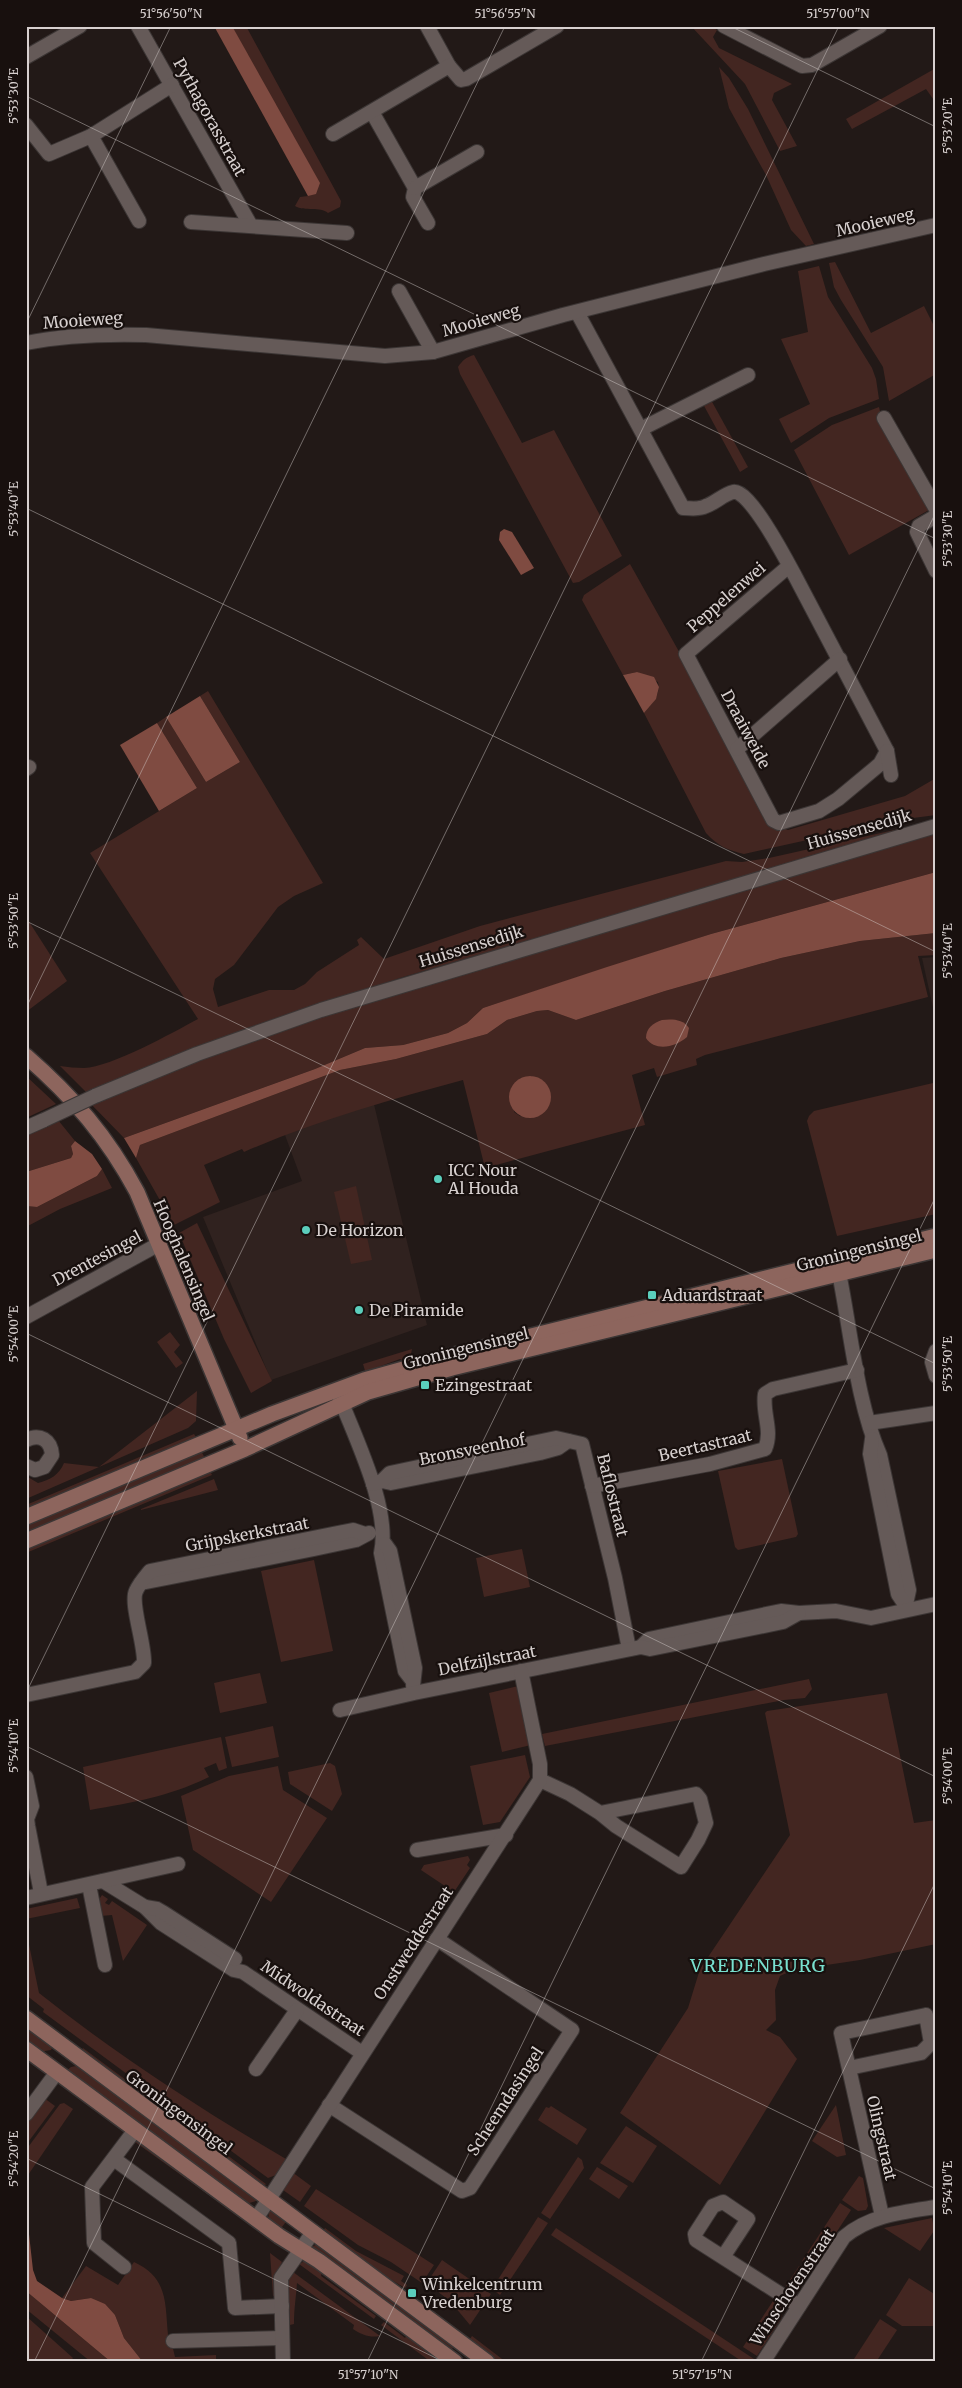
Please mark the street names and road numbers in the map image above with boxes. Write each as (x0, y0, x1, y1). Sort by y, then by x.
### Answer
street label: Pythagorasstraat (169, 54, 251, 180)
street label: Mooieweg (834, 203, 916, 241)
street label: Mooieweg (440, 299, 522, 341)
street label: Mooieweg (42, 307, 124, 333)
street label: Peppelenwei (683, 558, 769, 636)
street label: Draaiweide (717, 686, 775, 772)
street label: Huissensedijk (804, 804, 915, 854)
street label: Huissensedijk (416, 920, 526, 971)
street label: Hooghalensingel (149, 1196, 219, 1324)
street label: Groningensingel (794, 1225, 924, 1275)
street label: Drentesingel (49, 1226, 145, 1290)
street label: Groningensingel (401, 1323, 531, 1373)
street label: Beertastraat (656, 1424, 754, 1465)
street label: Bronsveenhof (417, 1429, 528, 1469)
street label: Baflostraat (593, 1451, 633, 1539)
street label: Grijpskerkstraat (184, 1512, 311, 1556)
street label: Delfzijlstraat (436, 1641, 538, 1679)
street label: Onstweddestraat (369, 1882, 458, 2003)
street label: Midwoldastraat (257, 1956, 369, 2041)
street label: Scheemdasingel (462, 2043, 548, 2159)
street label: Groningensingel (122, 2065, 236, 2159)
street label: Olingstraat (863, 2094, 902, 2183)
street label: Winschotenstraat (745, 2224, 839, 2350)

